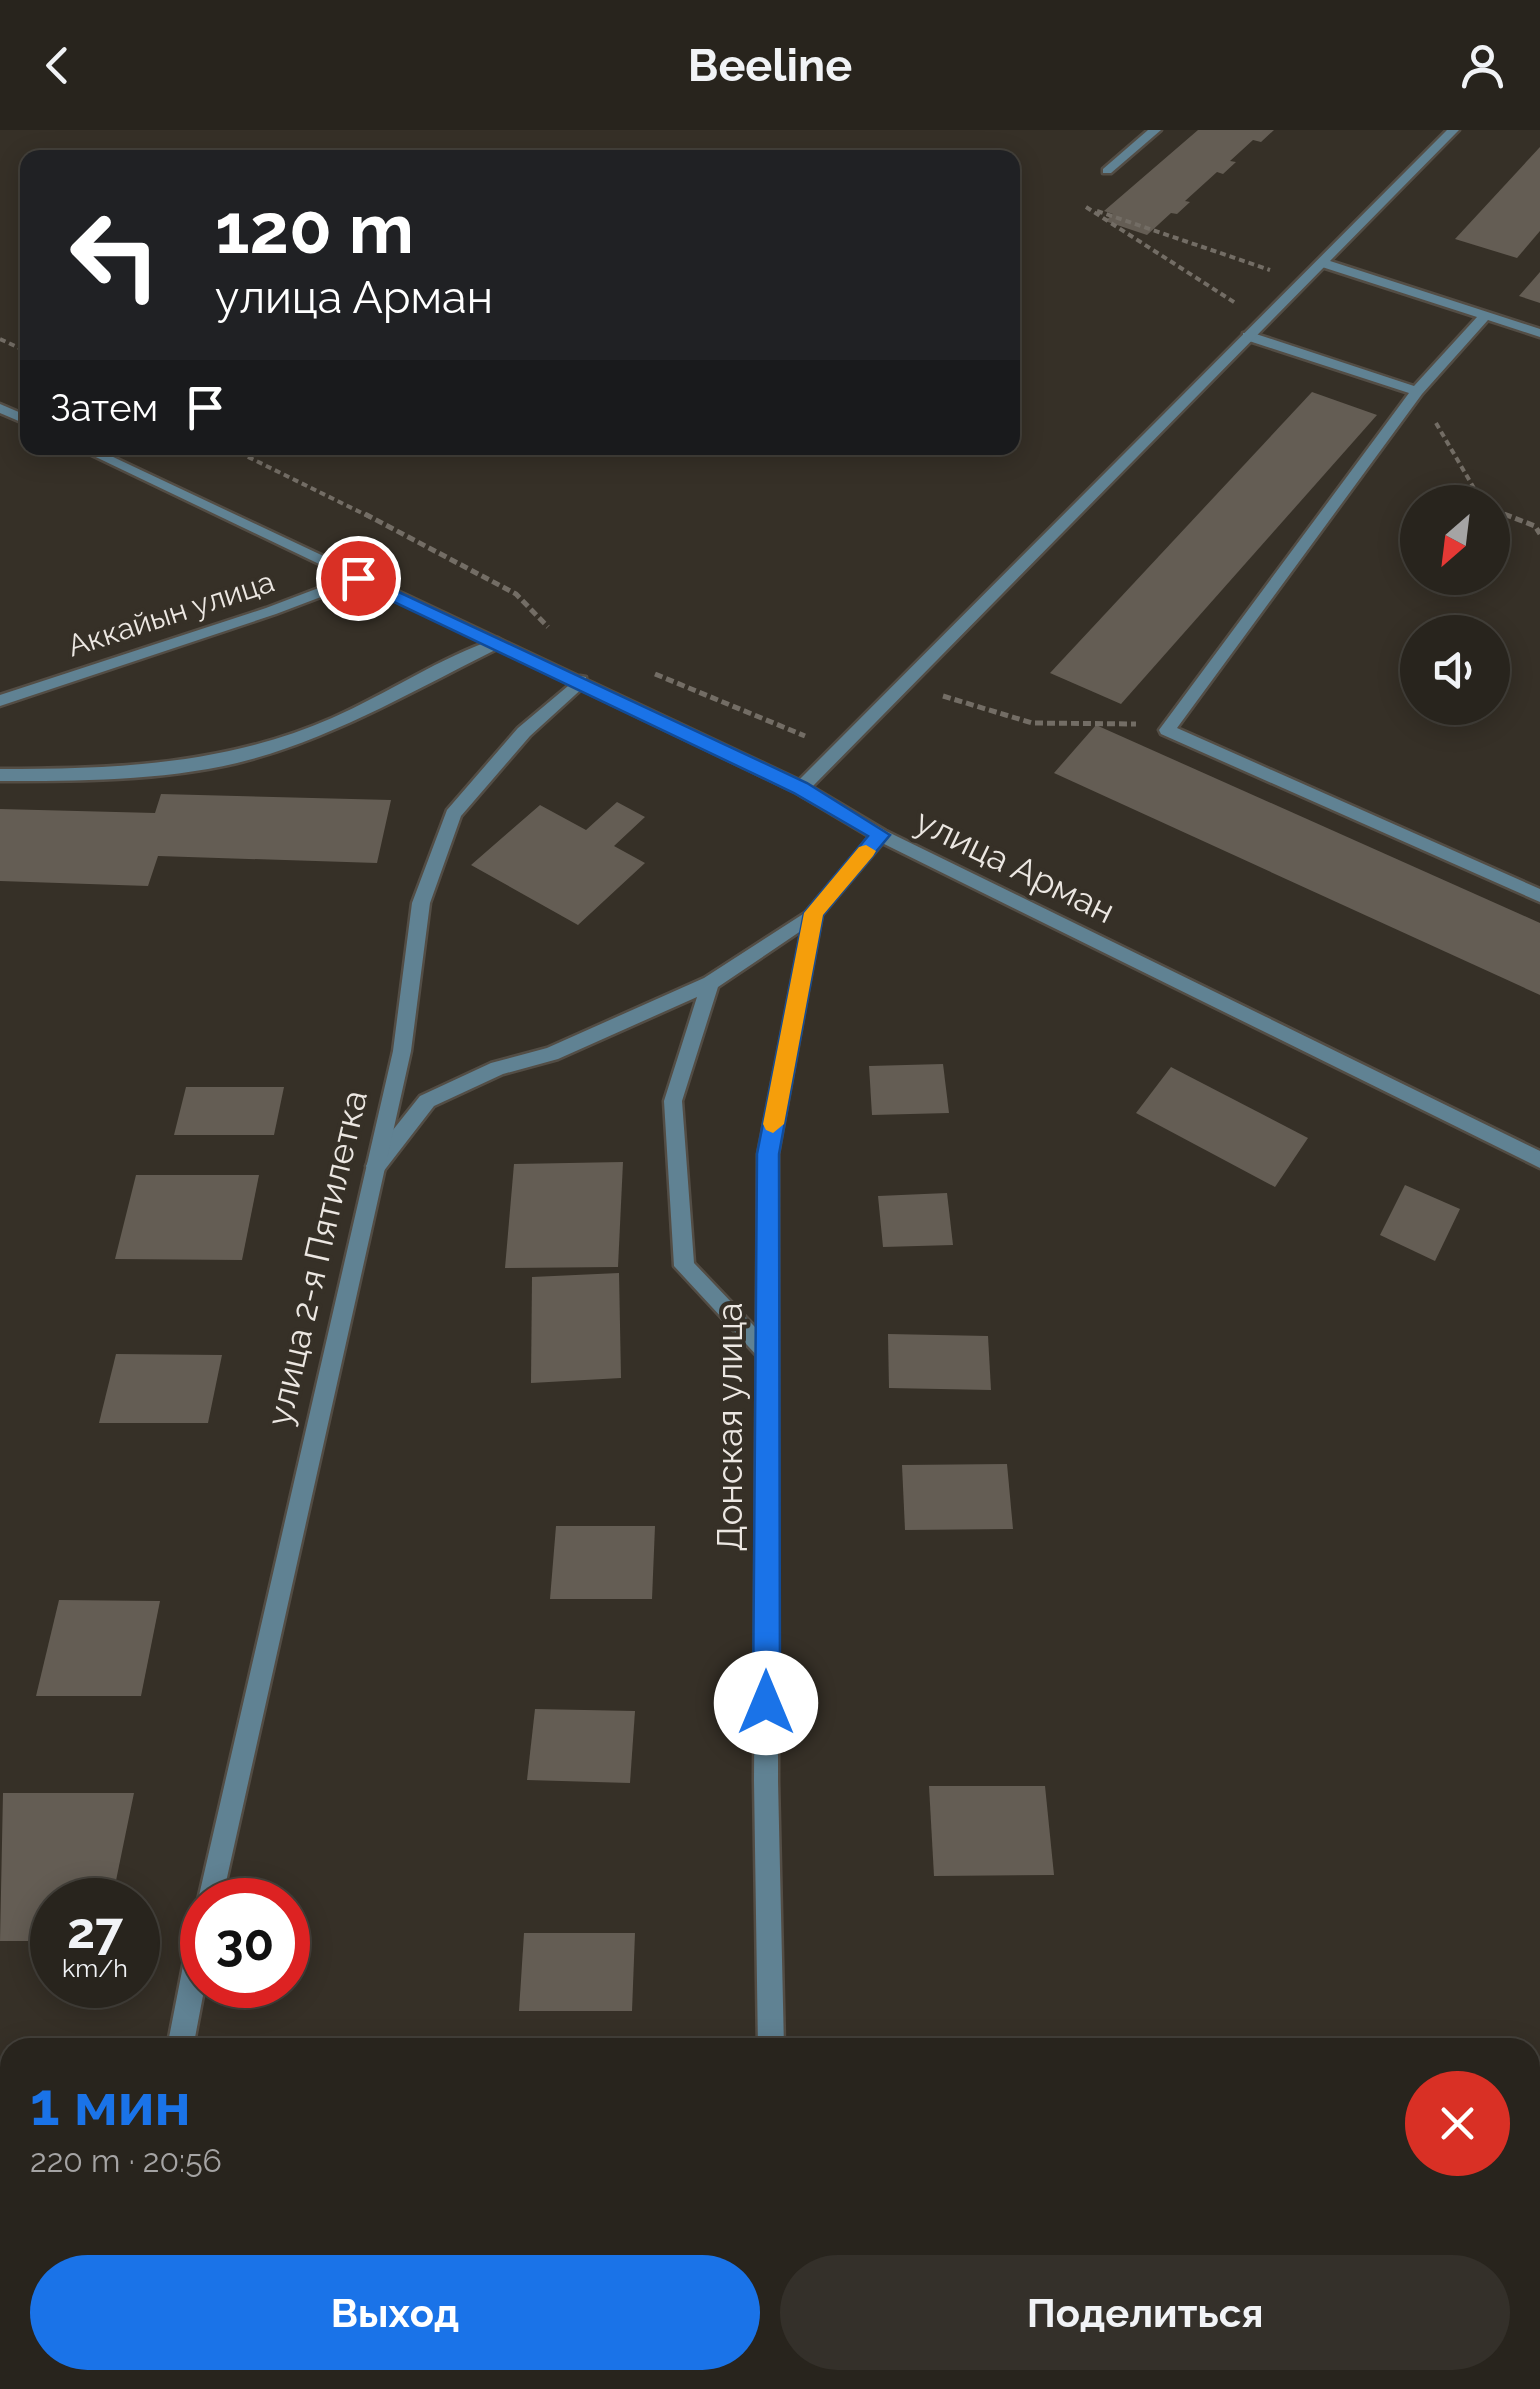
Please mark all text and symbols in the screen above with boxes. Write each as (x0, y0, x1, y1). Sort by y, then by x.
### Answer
icon: back (30, 38, 85, 93)
icon: person (1455, 38, 1510, 93)
text: Beeline (688, 39, 852, 92)
text: 120 m (215, 187, 414, 269)
icon: left (50, 190, 180, 320)
text: улица Арман (215, 271, 493, 324)
icon: arrive (178, 380, 233, 435)
text: Затем (50, 385, 158, 430)
north arrow (1400, 485, 1510, 595)
map controls (1400, 485, 1510, 725)
pin (316, 536, 401, 621)
icon: arrive (331, 551, 386, 606)
street label: Аккайын улица (63, 564, 279, 663)
button: sound (1400, 615, 1510, 725)
street label: улица Арман (909, 800, 1121, 931)
street label: улица 2-я Пятилетка (258, 1086, 375, 1430)
street label: Донская улица (709, 1303, 750, 1551)
position arrow (714, 1651, 818, 1755)
speed limit sign: 30 (180, 1878, 310, 2008)
text: 27 (67, 1901, 123, 1960)
text: km/h (62, 1953, 128, 1983)
text: 1 мин (30, 2069, 191, 2139)
button: close (1405, 2071, 1510, 2176)
text: 220 m · 20:56 (30, 2142, 222, 2179)
button: Выход (30, 2255, 760, 2370)
button: Поделиться (780, 2255, 1510, 2370)

